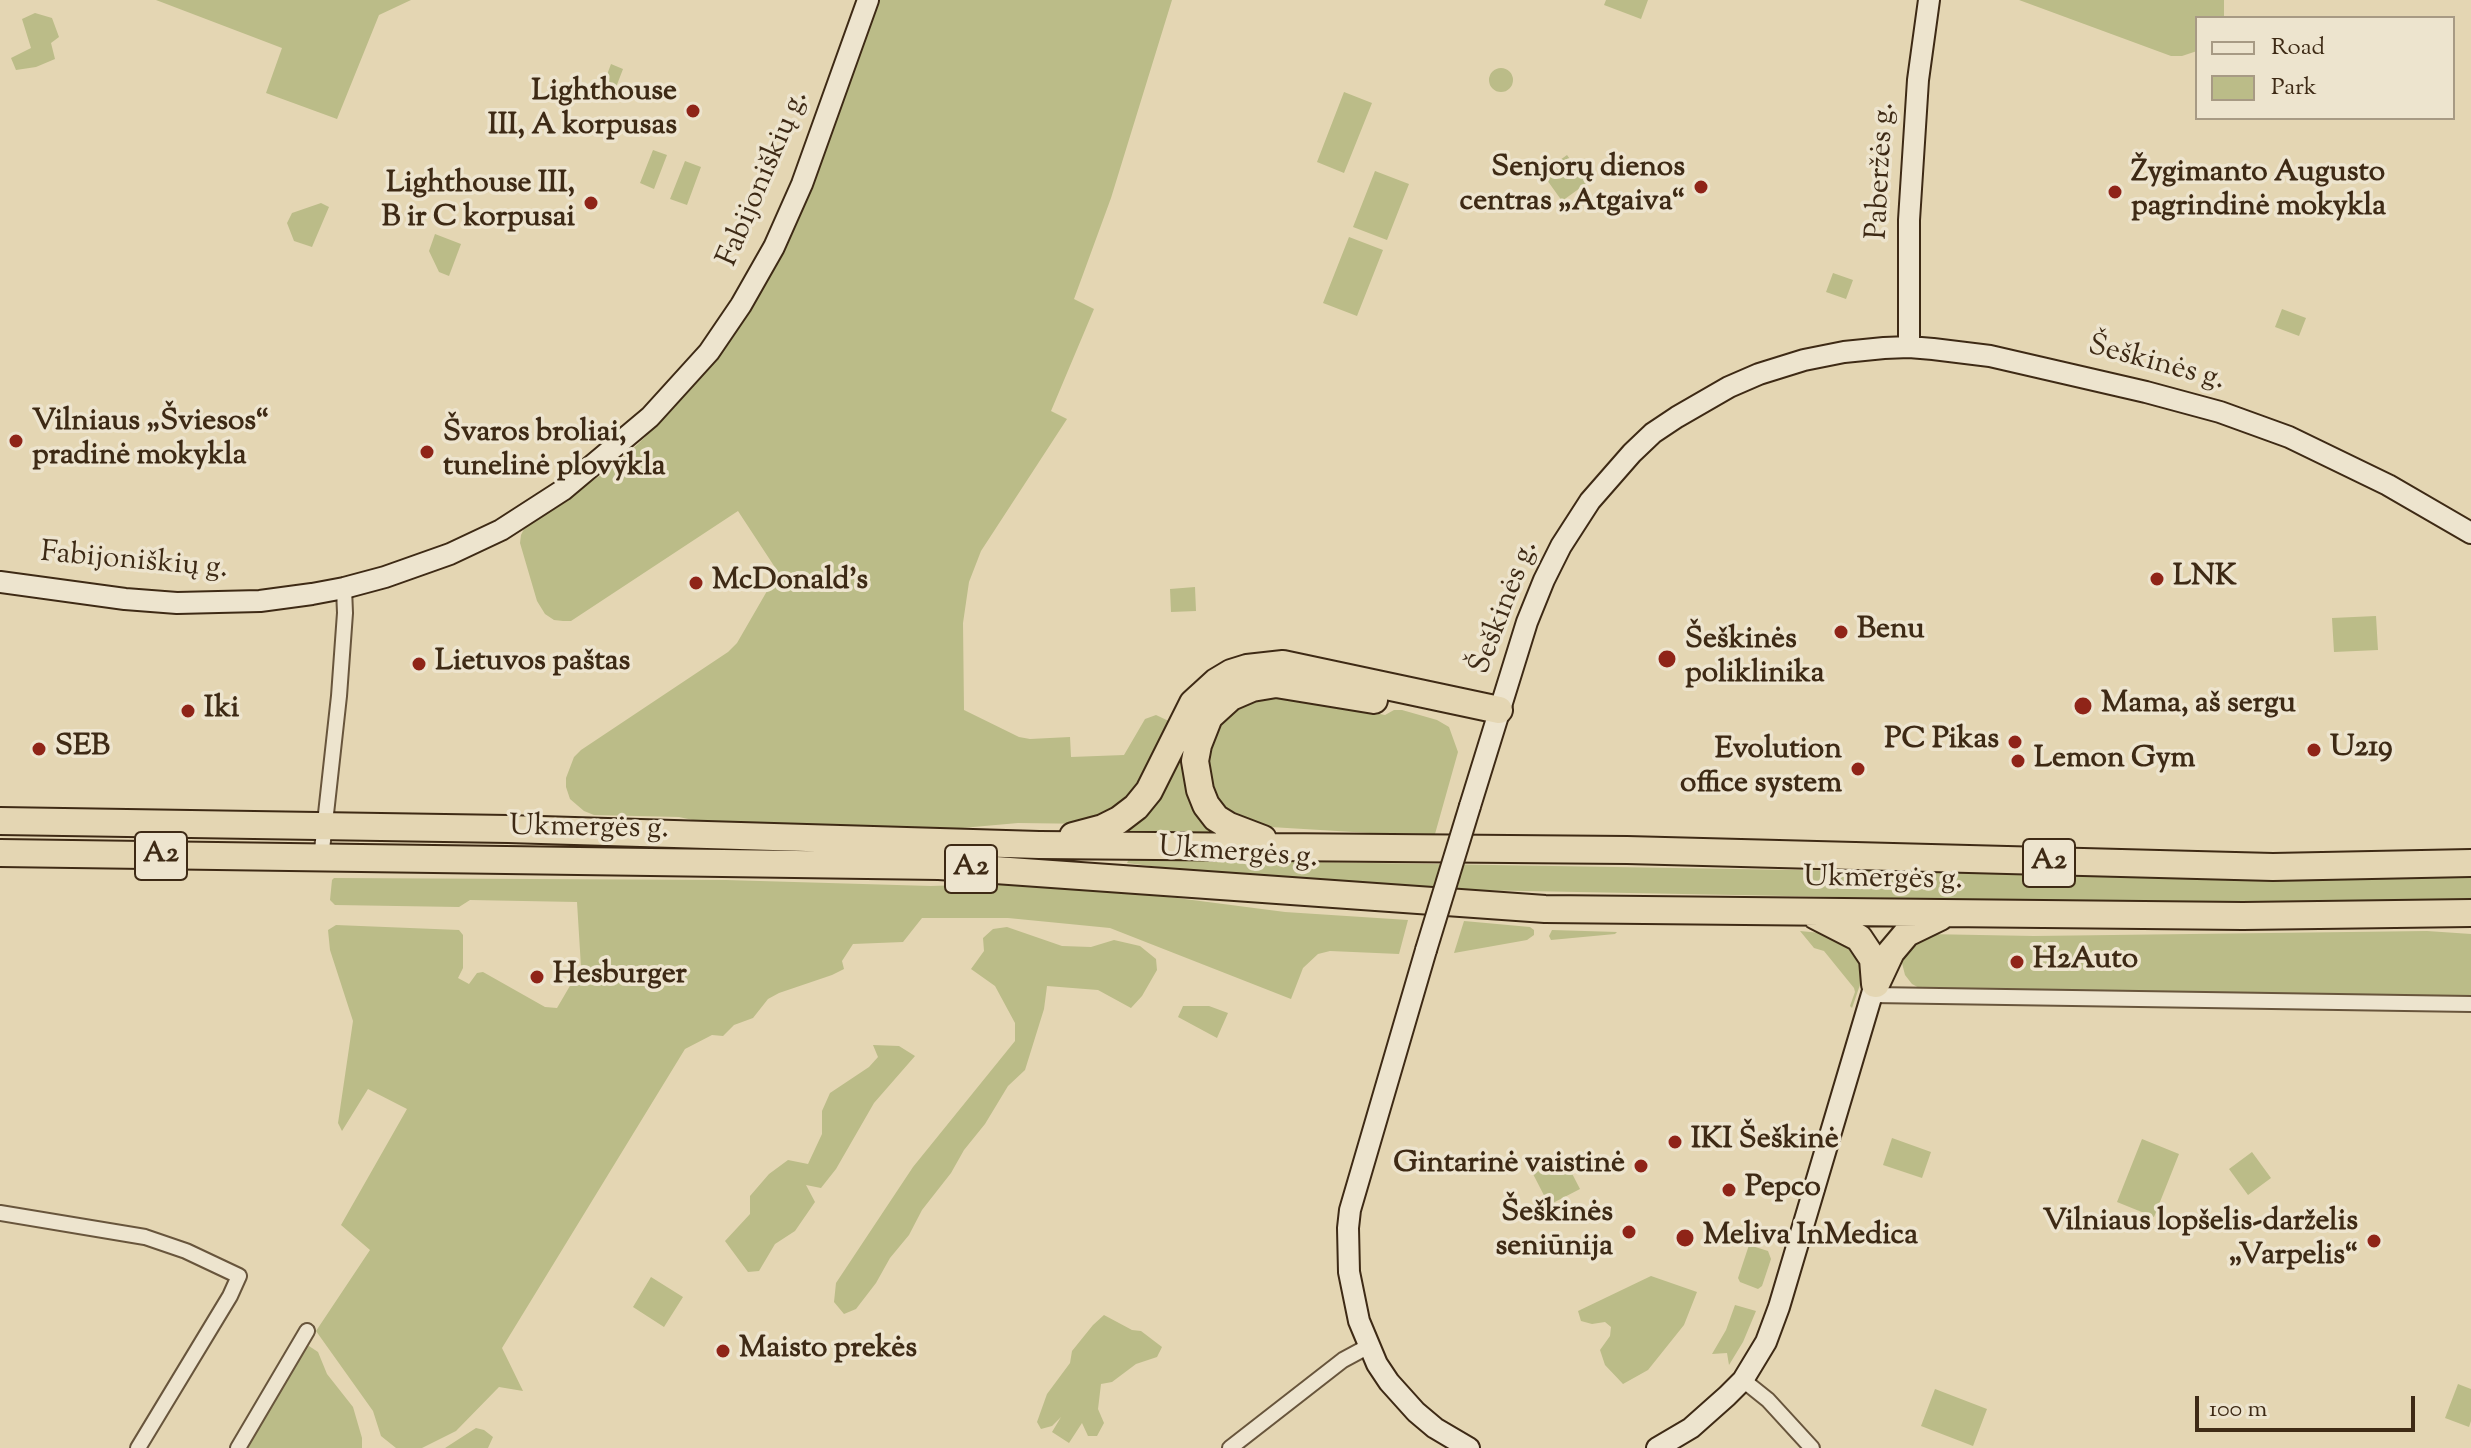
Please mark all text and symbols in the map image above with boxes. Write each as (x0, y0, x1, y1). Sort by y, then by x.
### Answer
legend (2195, 16, 2455, 120)
text: Road (2271, 31, 2325, 65)
text: Park (2271, 71, 2317, 105)
place label: Lighthouse III, A korpusas (488, 76, 677, 146)
street label: Fabijoniškių g. (712, 85, 818, 273)
street label: Paberžės g. (1861, 101, 1905, 241)
marker: Lighthouse III, A korpusas (684, 102, 702, 120)
place label: Senjorų dienos centras „Atgaiva“ (1460, 152, 1685, 222)
place label: Žygimanto Augusto pagrindinė mokykla (2131, 157, 2386, 228)
place label: Lighthouse III, B ir C korpusai (382, 168, 575, 238)
marker: Senjorų dienos centras „Atgaiva“ (1692, 178, 1710, 196)
marker: Žygimanto Augusto pagrindinė mokykla (2106, 183, 2124, 201)
marker: Lighthouse III, B ir C korpusai (582, 194, 600, 212)
street label: Šeškinės g. (2084, 329, 2228, 401)
place label: Vilniaus „Šviesos“ pradinė mokykla (32, 406, 269, 476)
place label: Švaros broliai, tunelinė plovykla (443, 417, 666, 488)
marker: Vilniaus „Šviesos“ pradinė mokykla (7, 432, 25, 450)
marker: Švaros broliai, tunelinė plovykla (418, 443, 436, 461)
street label: Šeškinės g. (1464, 536, 1548, 680)
street label: Fabijoniškių g. (39, 537, 229, 589)
place label: LNK (2173, 561, 2237, 597)
place label: McDonald's (712, 565, 868, 601)
marker: LNK (2148, 570, 2166, 588)
marker: McDonald's (687, 574, 705, 592)
place label: Benu (1857, 614, 1925, 650)
marker: Benu (1832, 623, 1850, 641)
place label: Šeškinės poliklinika (1685, 624, 1824, 694)
place label: Lietuvos paštas (435, 646, 630, 682)
marker: Šeškinės poliklinika (1656, 648, 1678, 670)
marker: Lietuvos paštas (410, 655, 428, 673)
place label: Mama, aš sergu (2101, 688, 2296, 724)
place label: Iki (204, 693, 239, 729)
marker: Mama, aš sergu (2072, 695, 2094, 717)
marker: Iki (179, 702, 197, 720)
place label: PC Pikas (1884, 724, 1999, 760)
place label: SEB (55, 731, 110, 767)
place label: U219 (2330, 732, 2393, 768)
marker: PC Pikas (2006, 733, 2024, 751)
place label: Evolution office system (1680, 734, 1842, 804)
marker: SEB (30, 740, 48, 758)
marker: U219 (2305, 741, 2323, 759)
place label: Lemon Gym (2034, 743, 2195, 779)
marker: Lemon Gym (2009, 752, 2027, 770)
marker: Evolution office system (1849, 760, 1867, 778)
street label: Ukmergės g. (509, 811, 669, 849)
street label: Ukmergės g. (1157, 831, 1319, 879)
road number: A2 (135, 832, 187, 880)
road number: A2 (2023, 839, 2075, 887)
road number: A2 (945, 845, 997, 893)
street label: Ukmergės g. (1803, 862, 1963, 900)
place label: H2Auto (2033, 944, 2138, 980)
marker: H2Auto (2008, 953, 2026, 971)
place label: Hesburger (553, 959, 687, 995)
marker: Hesburger (528, 968, 546, 986)
place label: IKI Šeškinė (1691, 1124, 1839, 1160)
marker: IKI Šeškinė (1666, 1133, 1684, 1151)
place label: Gintarinė vaistinė (1393, 1148, 1625, 1184)
marker: Gintarinė vaistinė (1632, 1157, 1650, 1175)
place label: Pepco (1745, 1172, 1821, 1208)
marker: Pepco (1720, 1181, 1738, 1199)
place label: Šeškinės seniūnija (1495, 1197, 1613, 1268)
place label: Vilniaus lopšelis-darželis „Varpelis“ (2043, 1206, 2358, 1276)
place label: Meliva InMedica (1703, 1220, 1918, 1256)
marker: Šeškinės seniūnija (1620, 1223, 1638, 1241)
marker: Meliva InMedica (1674, 1227, 1696, 1249)
marker: Vilniaus lopšelis-darželis „Varpelis“ (2365, 1232, 2383, 1250)
place label: Maisto prekės (739, 1333, 917, 1369)
marker: Maisto prekės (714, 1342, 732, 1360)
scale bar (2199, 1380, 2419, 1430)
text: 100 m (2209, 1393, 2267, 1427)

